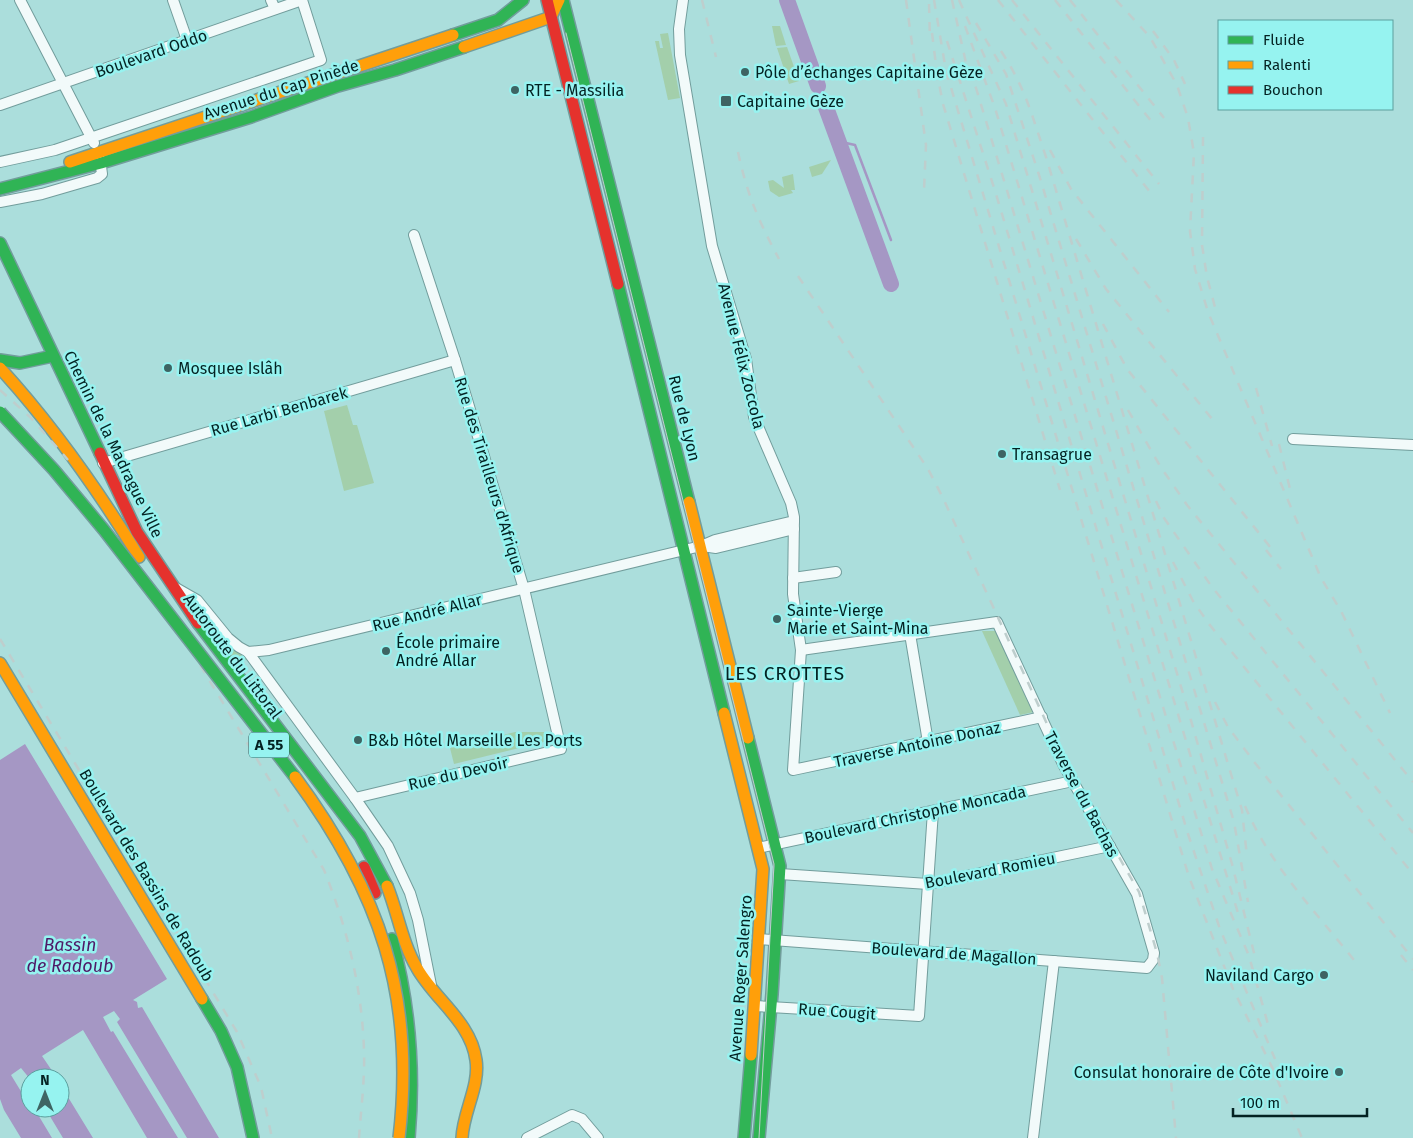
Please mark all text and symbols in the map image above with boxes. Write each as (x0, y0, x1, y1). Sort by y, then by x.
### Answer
legend (1218, 20, 1393, 110)
street label: Boulevard Oddo (93, 25, 210, 82)
text: Fluide (1263, 31, 1305, 49)
street label: Avenue du Cap Pinède (201, 55, 361, 124)
text: Ralenti (1263, 56, 1311, 74)
place label: Pôle d’échanges Capitaine Gèze (755, 63, 983, 82)
marker: Pôle d’échanges Capitaine Gèze (739, 66, 751, 78)
place label: RTE - Massilia (525, 81, 624, 100)
text: Bouchon (1263, 81, 1323, 99)
marker: RTE - Massilia (509, 84, 521, 96)
place label: Capitaine Gèze (737, 92, 844, 111)
marker: Capitaine Gèze (719, 94, 733, 108)
street label: Avenue Félix Zoccola (714, 281, 769, 431)
street label: Chemin de la Madrague Ville (60, 348, 167, 541)
place label: Mosquee Islâh (178, 359, 283, 378)
marker: Mosquee Islâh (162, 362, 174, 374)
street label: Rue de Lyon (665, 373, 704, 463)
street label: Rue des Tirailleurs d'Afrique (451, 375, 528, 575)
street label: Rue Larbi Benbarek (209, 383, 350, 440)
place label: Transagrue (1012, 445, 1092, 464)
marker: Transagrue (996, 448, 1008, 460)
street label: Autoroute du Littoral (179, 590, 286, 723)
street label: Rue André Allar (370, 590, 485, 635)
place label: Sainte-Vierge Marie et Saint-Mina (787, 601, 928, 638)
marker: Sainte-Vierge Marie et Saint-Mina (771, 613, 783, 625)
place label: École primaire André Allar (396, 632, 500, 670)
marker: École primaire André Allar (380, 645, 392, 657)
district label: LES CROTTES (725, 662, 845, 685)
street label: Traverse Antoine Donaz (832, 718, 1002, 771)
street label: Traverse du Bachas (1040, 728, 1123, 860)
place label: B&b Hôtel Marseille Les Ports (368, 731, 582, 750)
road number: A 55 (249, 732, 289, 758)
marker: B&b Hôtel Marseille Les Ports (352, 734, 364, 746)
street label: Rue du Devoir (406, 753, 511, 794)
street label: Boulevard des Bassins de Radoub (75, 766, 218, 985)
street label: Boulevard Christophe Moncada (803, 782, 1028, 847)
street label: Boulevard Romieu (923, 849, 1057, 892)
street label: Avenue Roger Salengro (725, 894, 756, 1062)
water label: Bassin de Radoub (26, 934, 114, 977)
street label: Boulevard de Magallon (871, 938, 1037, 969)
place label: Naviland Cargo (1205, 966, 1314, 985)
marker: Naviland Cargo (1318, 969, 1330, 981)
street label: Rue Cougit (797, 999, 877, 1024)
place label: Consulat honoraire de Côte d'Ivoire (1074, 1063, 1329, 1082)
marker: Consulat honoraire de Côte d'Ivoire (1333, 1066, 1345, 1078)
north arrow (20, 1068, 70, 1118)
text: N (40, 1072, 50, 1089)
scale bar (1233, 1086, 1367, 1118)
text: 100 m (1240, 1094, 1280, 1112)

